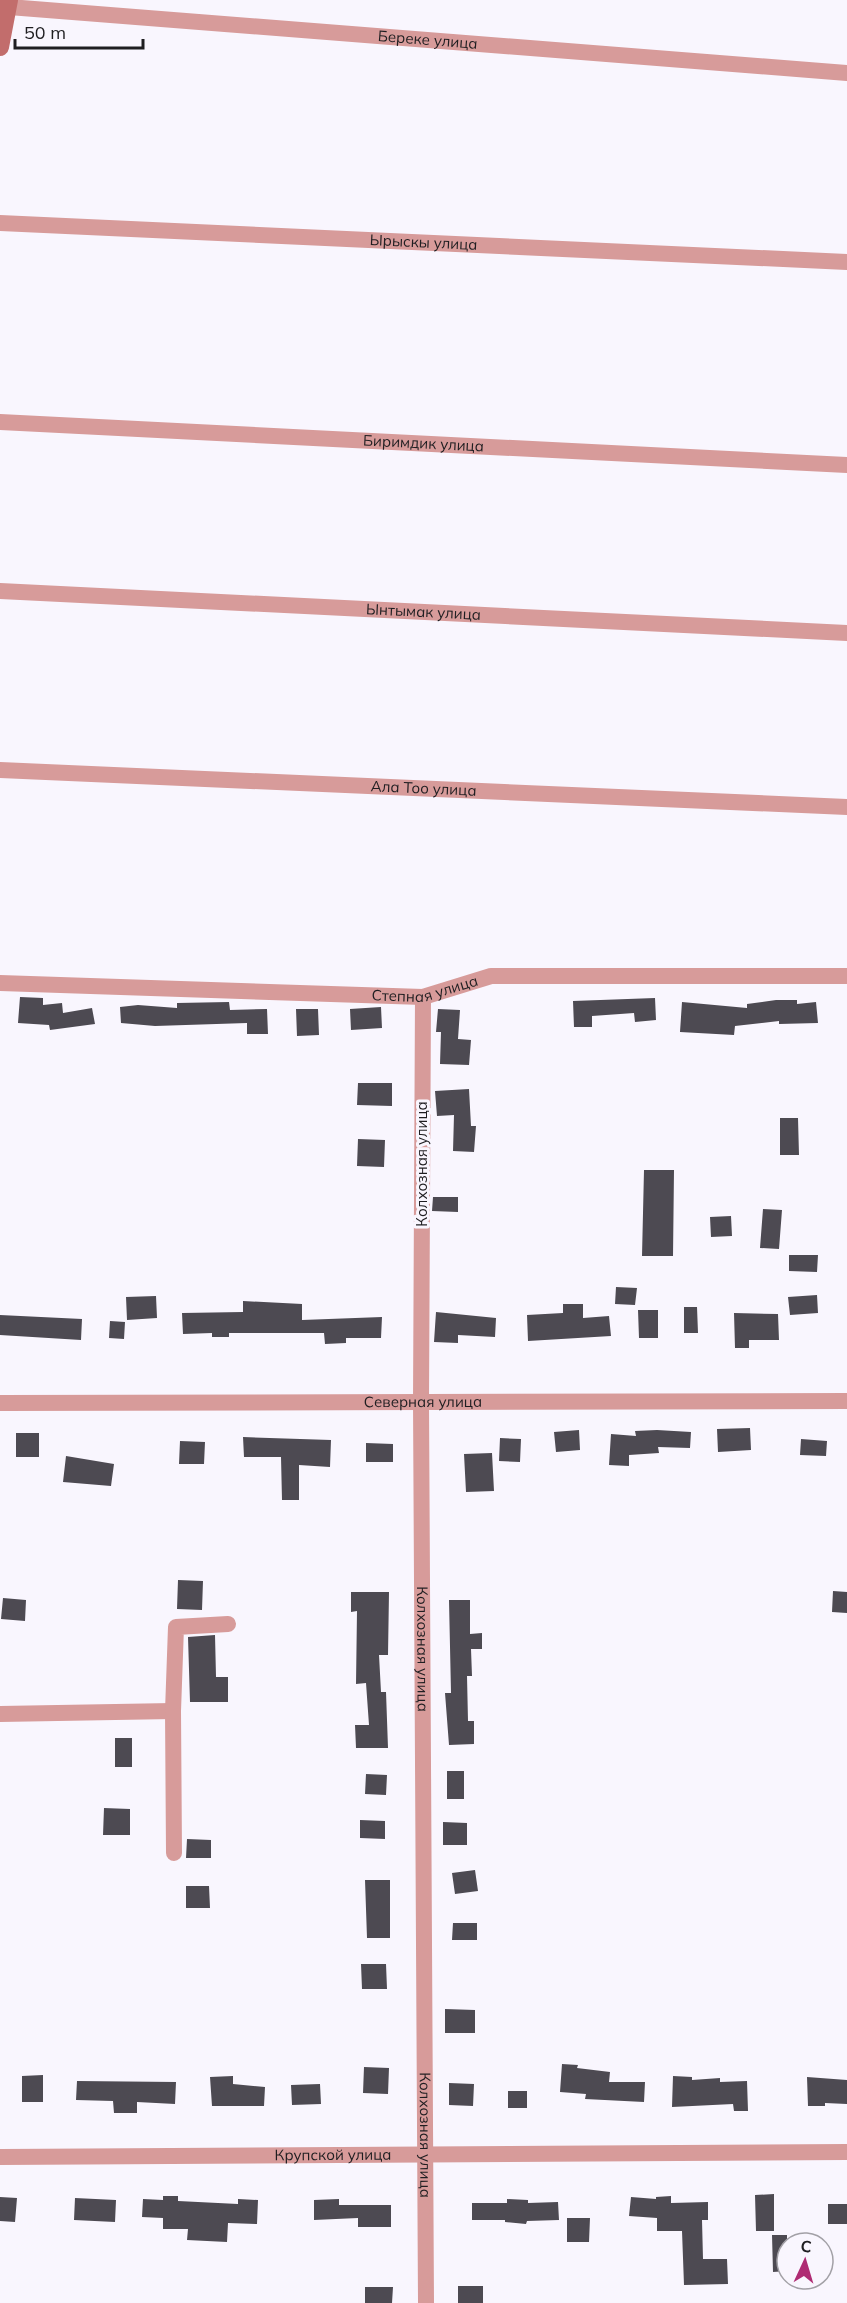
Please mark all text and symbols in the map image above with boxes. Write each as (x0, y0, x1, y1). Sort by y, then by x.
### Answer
scale bar (15, 12, 142, 50)
text: 50 m (24, 21, 66, 44)
street label: Береке улица (377, 26, 478, 53)
street label: Ырыскы улица (369, 230, 478, 254)
street label: Биримдик улица (363, 430, 484, 456)
street label: Ынтымак улица (366, 599, 481, 624)
street label: Ала Тоо улица (370, 776, 477, 800)
street label: Степная улица (371, 971, 480, 1006)
street label: Колхозная улица (412, 1101, 431, 1227)
street label: Северная улица (364, 1392, 482, 1411)
street label: Колхозная улица (413, 1586, 433, 1712)
street label: Колхозная улица (416, 2072, 435, 2198)
street label: Крупской улица (274, 2145, 392, 2164)
north arrow (775, 2231, 835, 2291)
text: С (800, 2236, 812, 2256)

